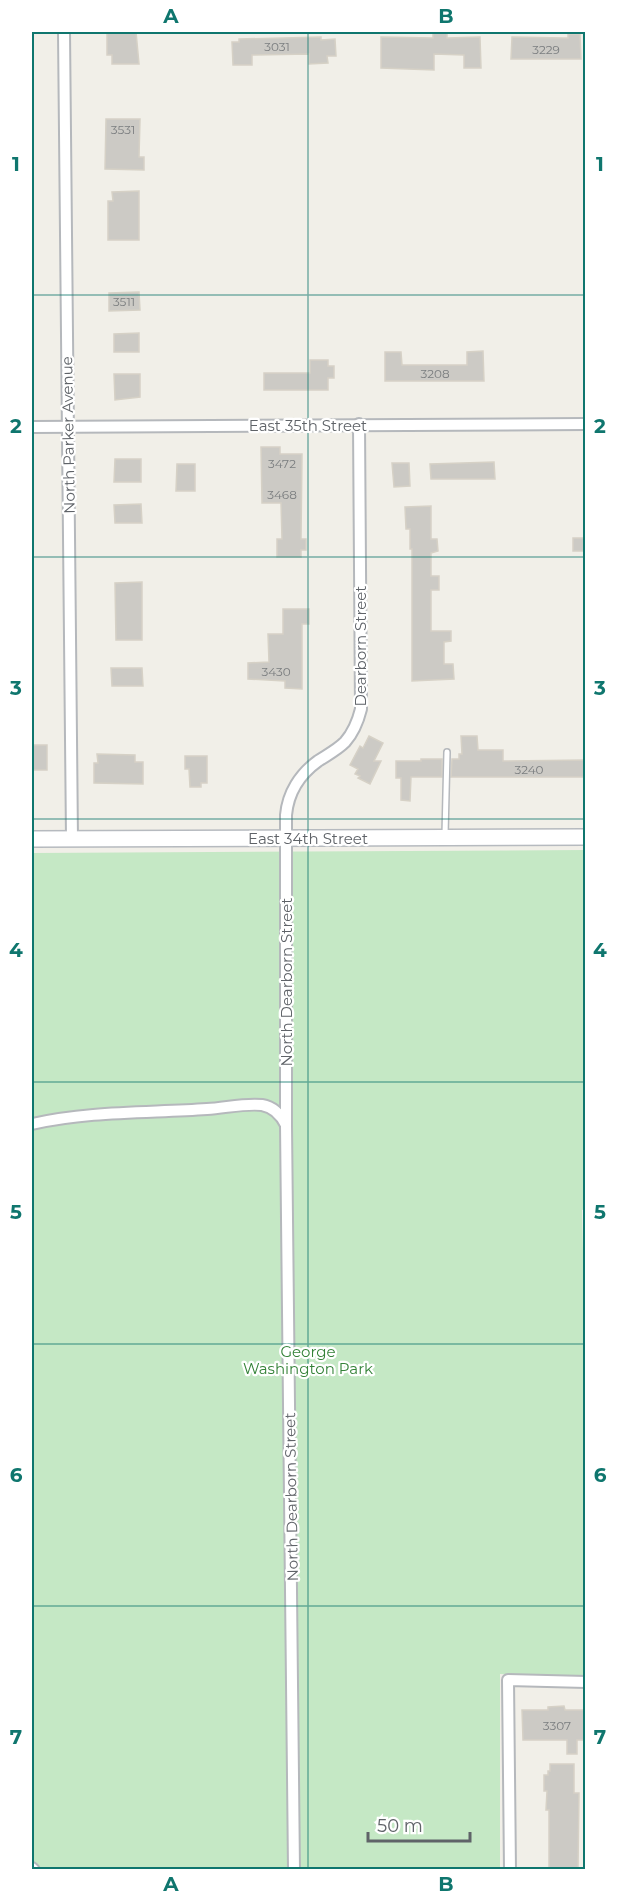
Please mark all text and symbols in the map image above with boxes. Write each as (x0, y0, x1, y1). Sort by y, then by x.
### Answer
text: A (162, 4, 179, 28)
text: B (438, 4, 454, 28)
house number: 3031 (264, 39, 290, 54)
house number: 3229 (532, 42, 560, 57)
house number: 3531 (111, 122, 135, 137)
text: 1 (12, 152, 20, 176)
text: 1 (596, 152, 604, 176)
house number: 3511 (113, 294, 135, 309)
street label: North Parker Avenue (57, 356, 79, 514)
house number: 3208 (420, 366, 450, 381)
text: 2 (10, 414, 22, 438)
text: 2 (594, 414, 606, 438)
street label: East 35th Street (249, 416, 367, 435)
house number: 3472 (268, 456, 296, 471)
house number: 3468 (267, 487, 297, 502)
street label: Dearborn Street (351, 586, 370, 706)
house number: 3430 (261, 664, 291, 679)
text: 3 (9, 676, 22, 700)
text: 3 (593, 676, 606, 700)
house number: 3240 (514, 762, 544, 777)
street label: East 34th Street (248, 829, 368, 848)
street label: North Dearborn Street (277, 898, 296, 1066)
text: 4 (9, 938, 23, 962)
text: 4 (593, 938, 607, 962)
text: 5 (10, 1200, 22, 1224)
text: 5 (594, 1200, 606, 1224)
park label: George Washington Park (243, 1342, 373, 1378)
street label: North Dearborn Street (280, 1412, 302, 1582)
text: 6 (10, 1463, 23, 1487)
text: 6 (594, 1463, 607, 1487)
house number: 3307 (543, 1718, 571, 1733)
text: 7 (10, 1725, 22, 1749)
text: 7 (594, 1725, 606, 1749)
scale bar (368, 1805, 470, 1843)
text: 50 m (377, 1815, 423, 1837)
text: A (162, 1872, 179, 1896)
text: B (438, 1872, 454, 1896)

